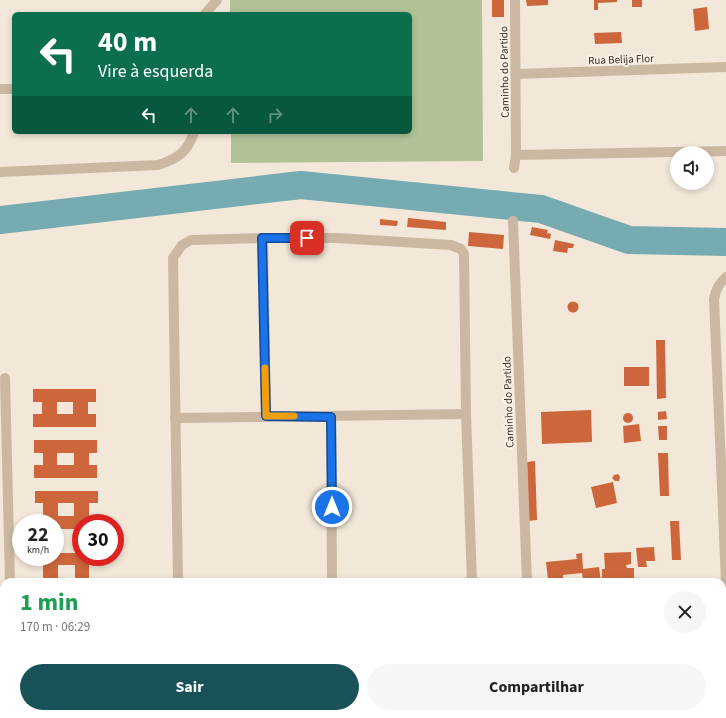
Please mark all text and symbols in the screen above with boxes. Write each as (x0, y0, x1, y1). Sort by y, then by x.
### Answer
text: 40 m (98, 22, 157, 62)
street label: Caminho do Partido (496, 26, 513, 118)
icon: left (32, 28, 84, 80)
street label: Rua Belija Flor (588, 51, 654, 68)
text: Vire à esquerda (98, 59, 213, 84)
icon: left (138, 104, 160, 126)
icon: ahead (180, 104, 202, 126)
icon: ahead (222, 104, 244, 126)
icon: right (264, 104, 286, 126)
map controls (670, 146, 714, 190)
button: sound (670, 146, 714, 190)
pin (290, 221, 324, 255)
icon: arrive (296, 227, 318, 249)
street label: Caminho do Partido (499, 356, 518, 448)
position arrow (311, 486, 353, 528)
speed limit sign: 30 (72, 514, 124, 566)
text: 22 (27, 521, 49, 549)
text: km/h (27, 543, 49, 557)
text: 1 min (20, 585, 78, 620)
button: close (664, 591, 706, 633)
text: 170 m · 06:29 (20, 618, 90, 636)
button: Sair (20, 664, 359, 710)
button: Compartilhar (367, 664, 706, 710)

